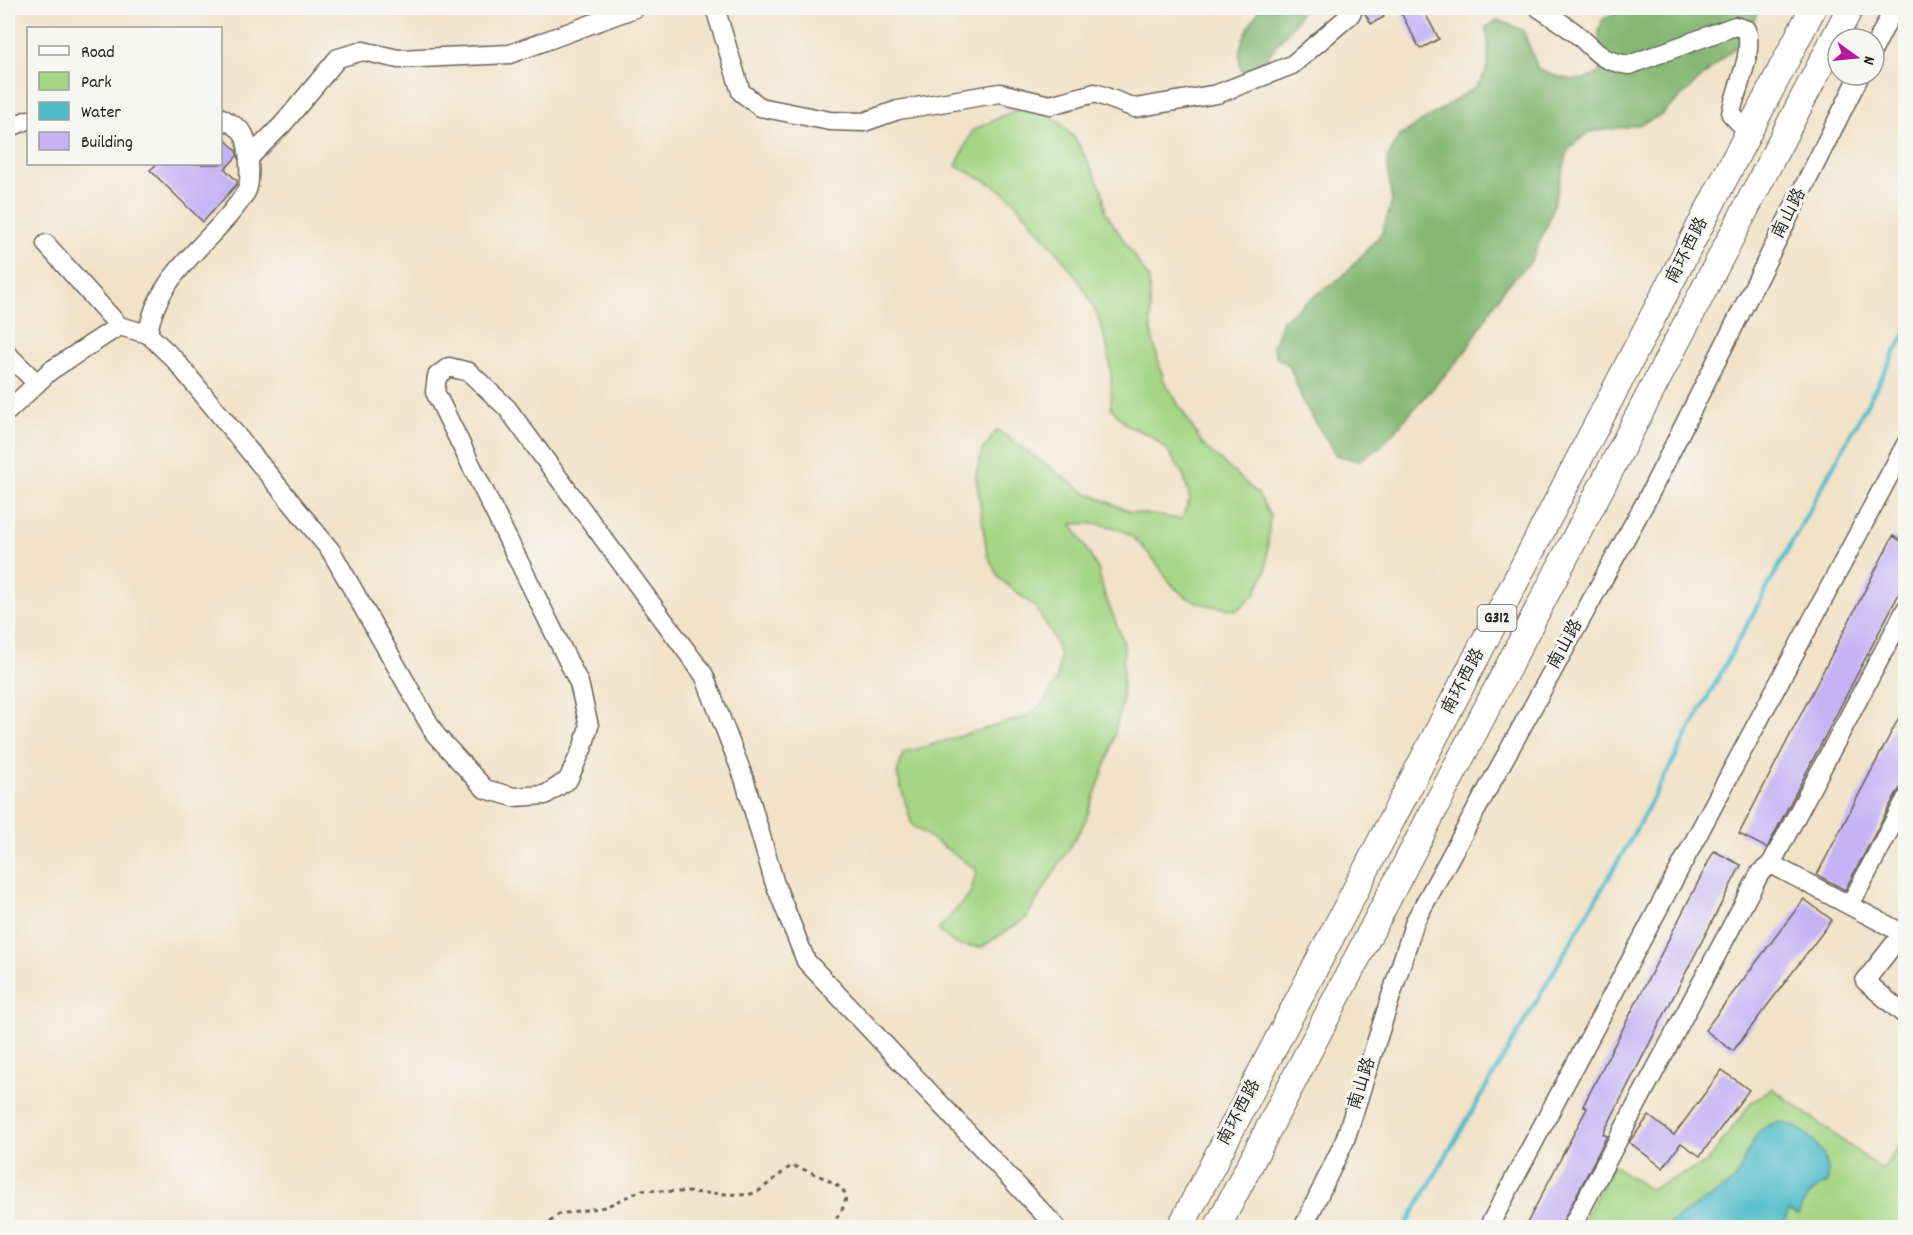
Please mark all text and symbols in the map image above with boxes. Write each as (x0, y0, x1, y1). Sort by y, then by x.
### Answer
legend (27, 27, 222, 165)
north arrow (1826, 27, 1886, 87)
text: Road (81, 41, 115, 66)
text: N (1856, 53, 1880, 67)
text: Park (81, 71, 112, 96)
text: Water (81, 101, 121, 126)
text: Building (81, 131, 133, 156)
street label: 南山路 (1767, 184, 1813, 244)
street label: 南环西路 (1661, 213, 1715, 289)
road number: G312 (1478, 605, 1516, 631)
street label: 南山路 (1542, 615, 1590, 675)
street label: 南环西路 (1436, 644, 1492, 720)
street label: 南山路 (1343, 1054, 1383, 1114)
street label: 南环西路 (1212, 1075, 1268, 1151)

